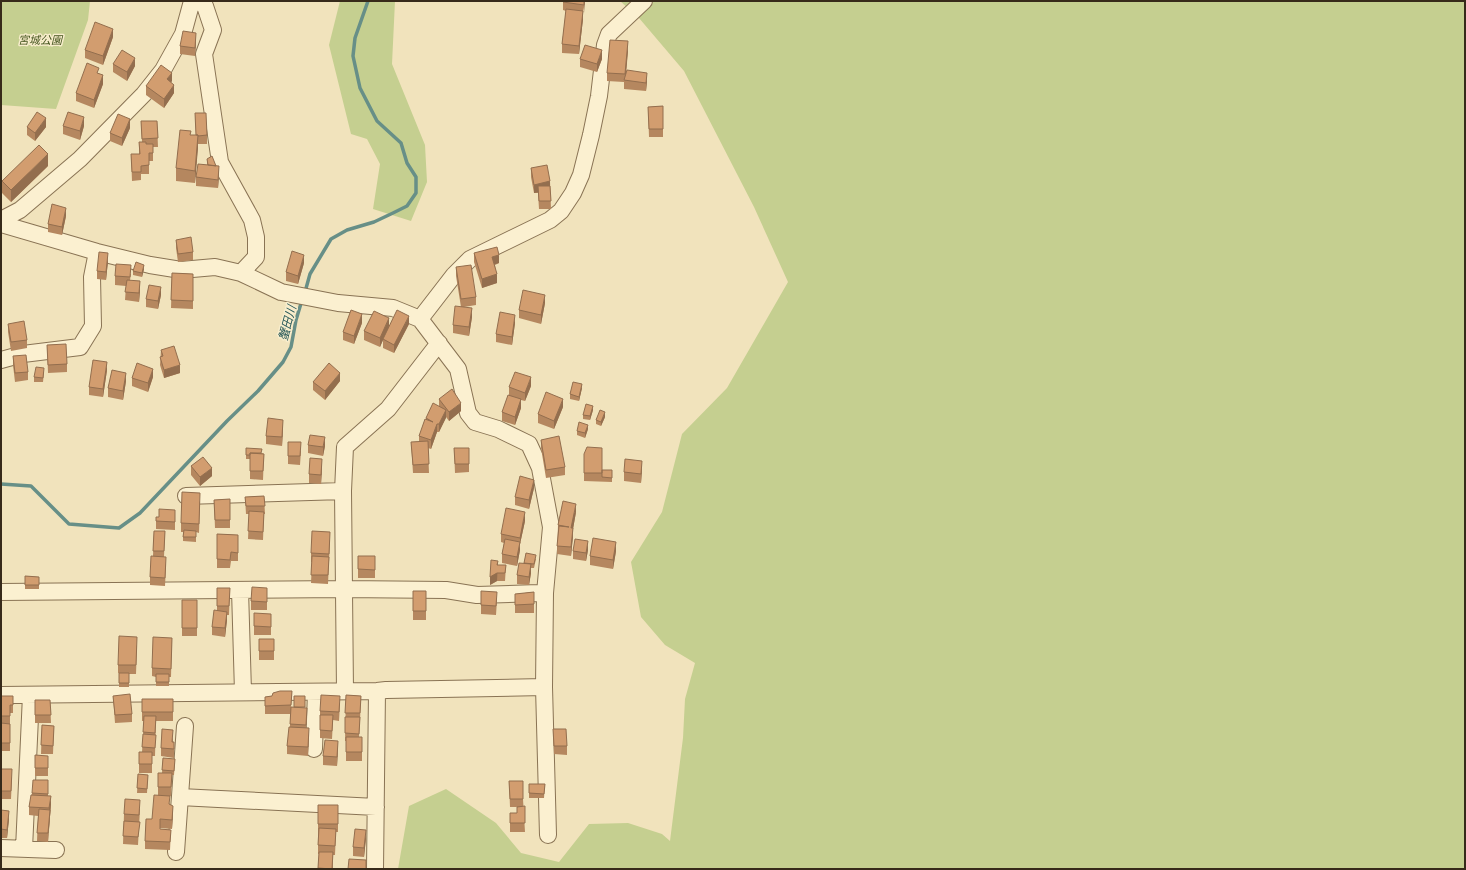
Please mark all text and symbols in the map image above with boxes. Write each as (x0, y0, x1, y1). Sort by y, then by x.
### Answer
park label: 宮城公園 (18, 33, 64, 47)
water label: 蟹田川 (275, 302, 299, 342)

